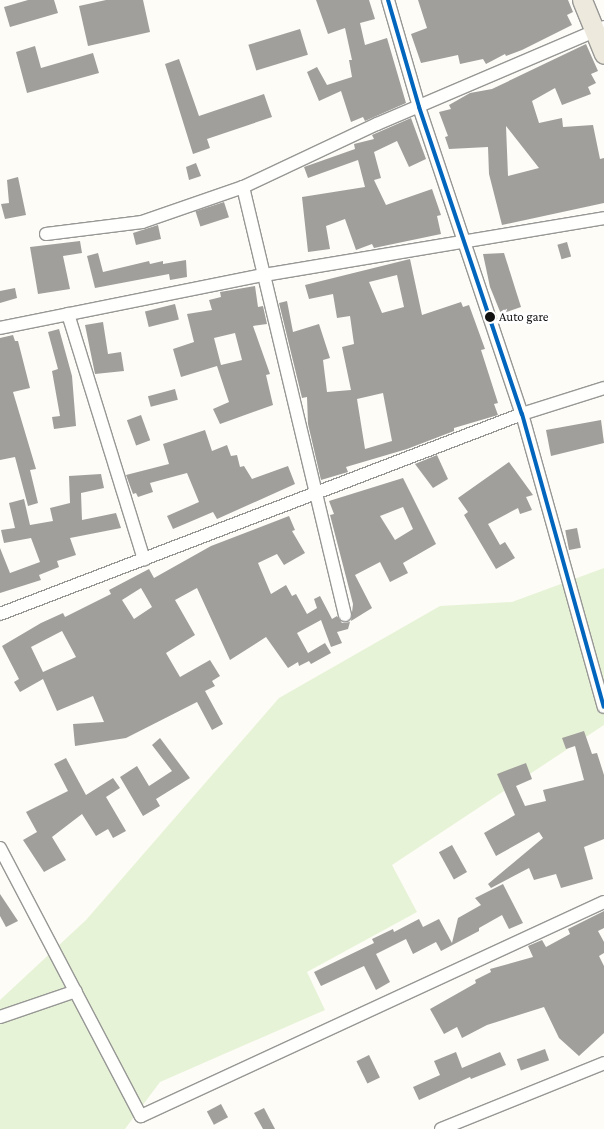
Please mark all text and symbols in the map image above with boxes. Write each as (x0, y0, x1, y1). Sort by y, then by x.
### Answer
place label: Auto gare (499, 309, 549, 325)
marker: Auto gare (485, 312, 495, 322)

